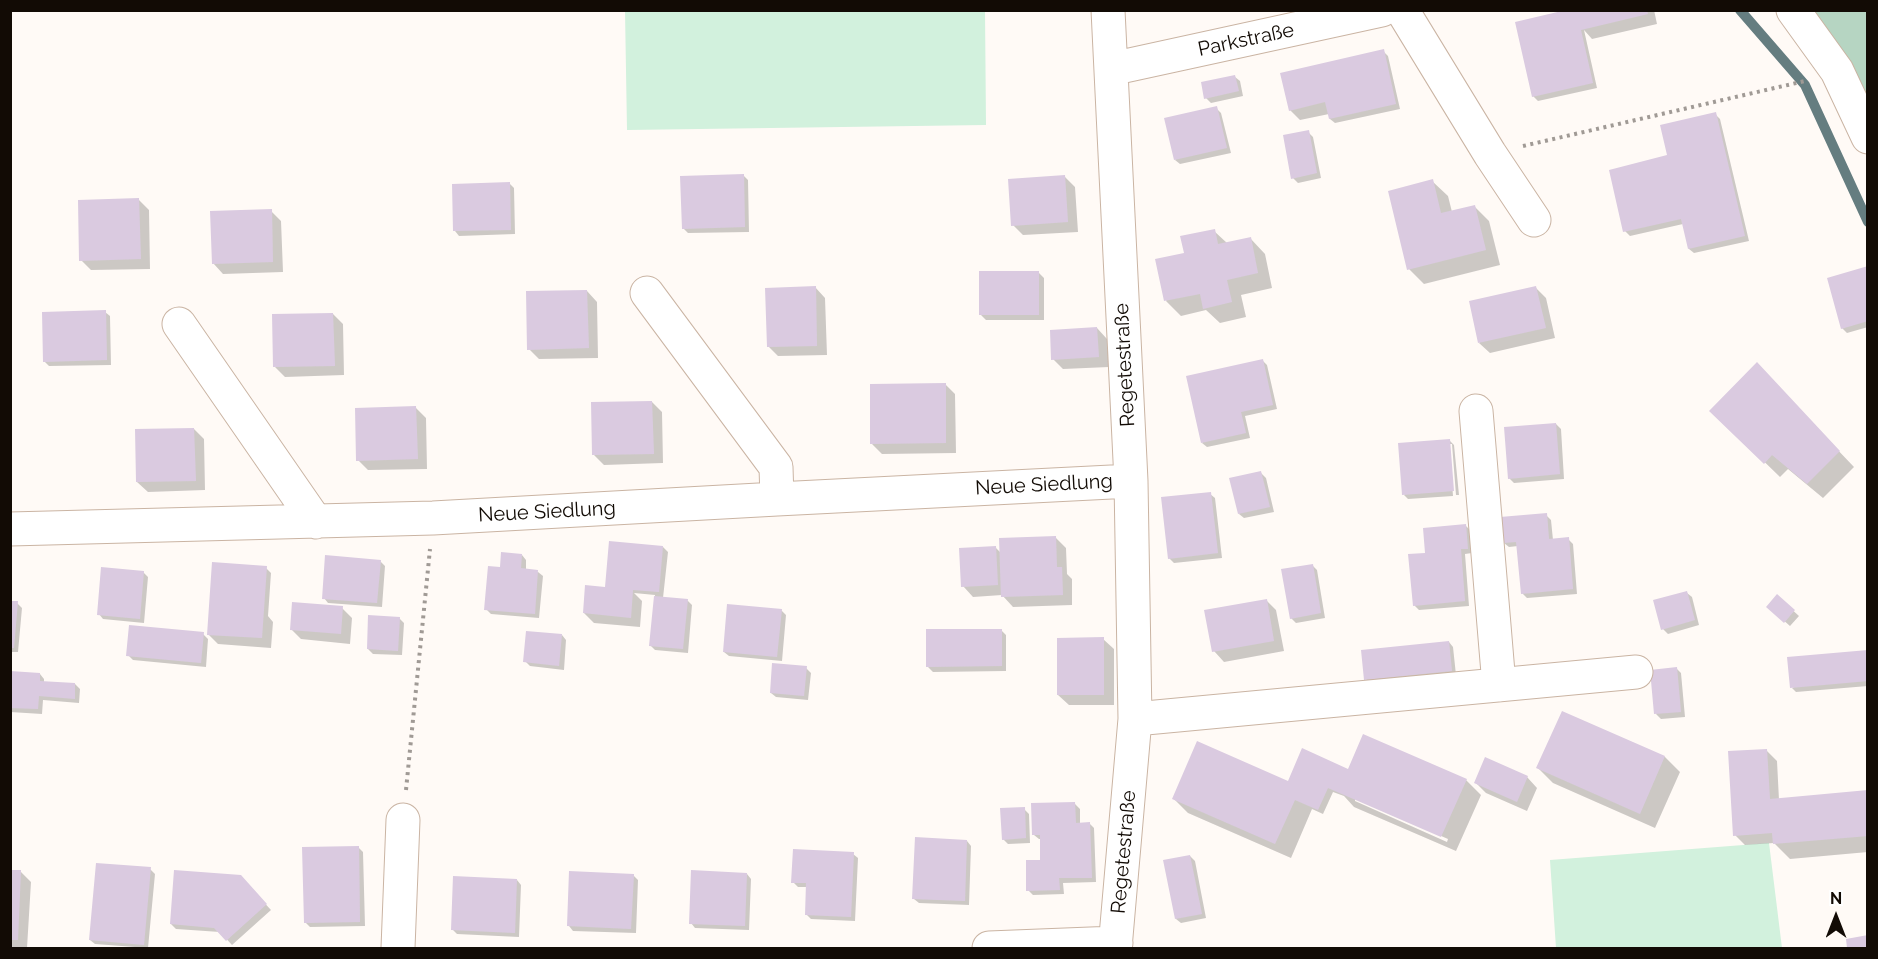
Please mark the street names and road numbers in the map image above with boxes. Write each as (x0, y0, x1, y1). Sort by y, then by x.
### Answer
street label: Parkstraße (1196, 18, 1296, 62)
street label: Regetestraße (1110, 303, 1140, 427)
street label: Neue Siedlung (975, 469, 1113, 501)
street label: Neue Siedlung (478, 496, 616, 528)
street label: Regetestraße (1107, 789, 1141, 915)

